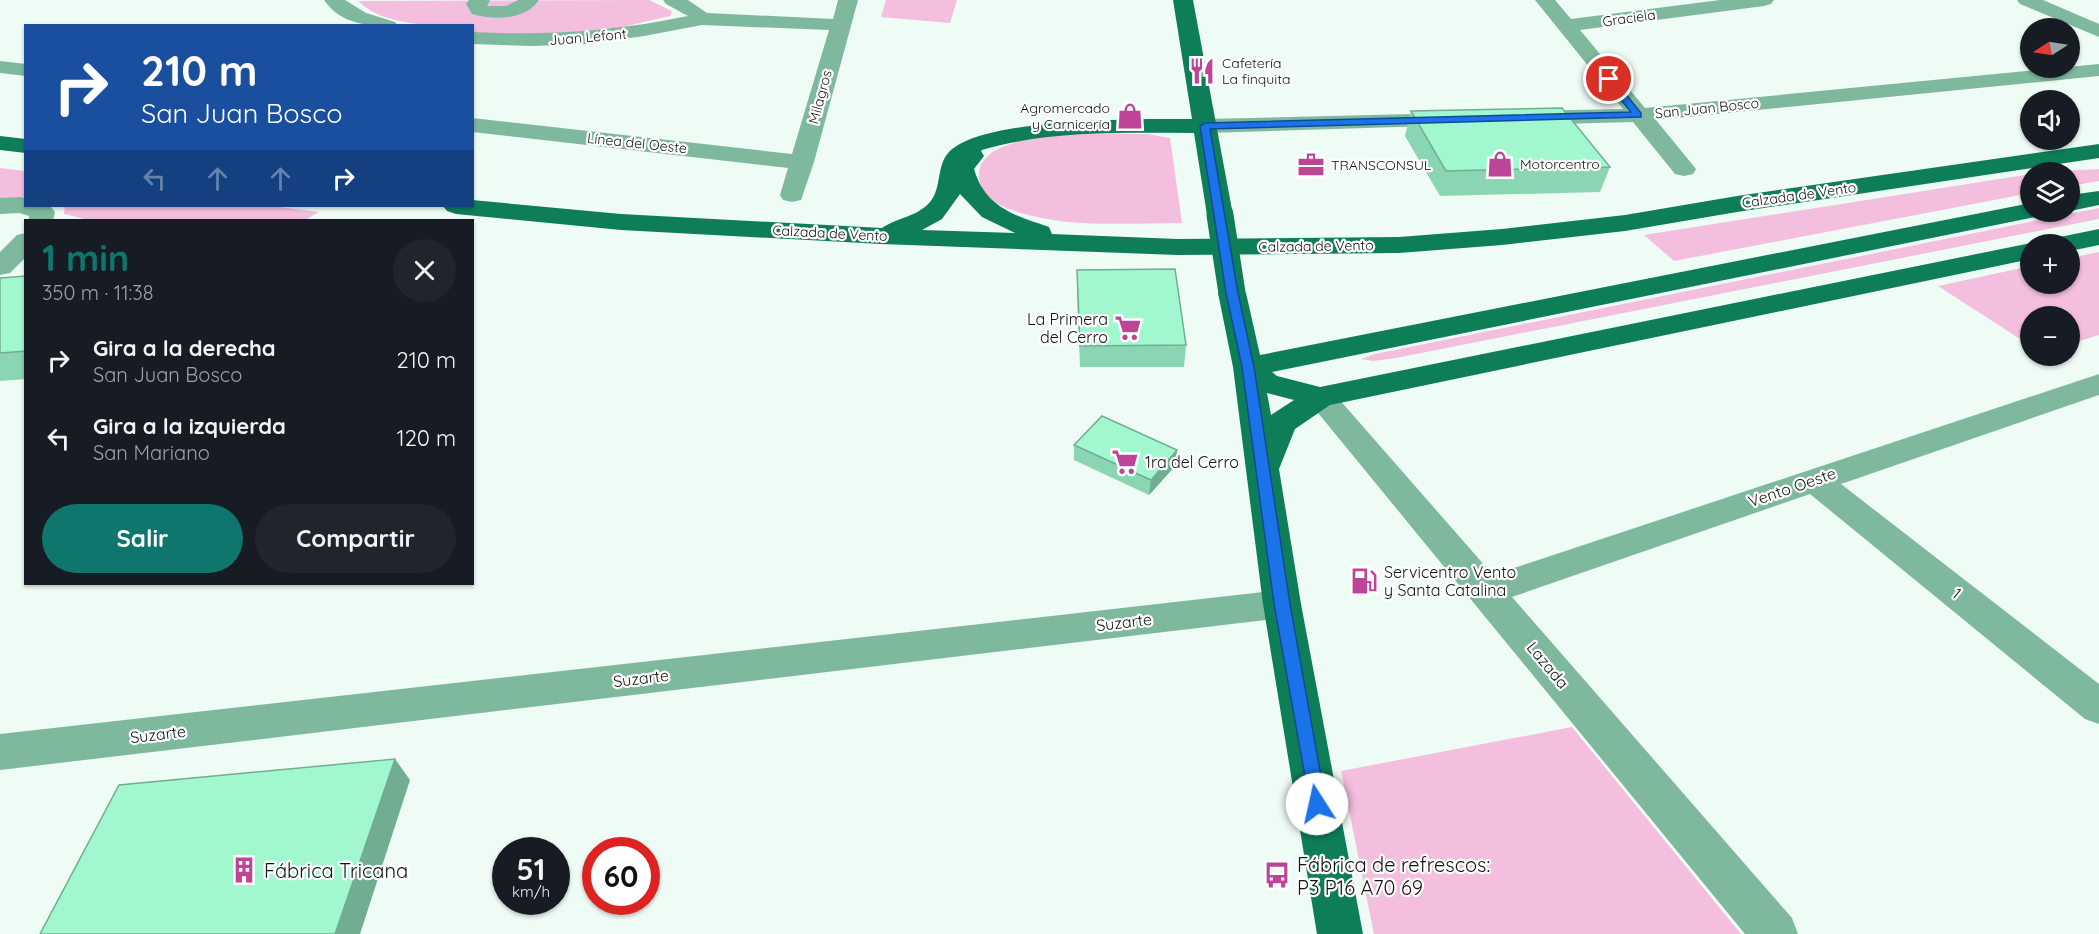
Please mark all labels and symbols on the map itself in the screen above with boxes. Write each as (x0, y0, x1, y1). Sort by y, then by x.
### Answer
street label: Graciela (1601, 5, 1657, 31)
north arrow (2020, 18, 2080, 78)
street label: Juan Lefont (549, 25, 628, 49)
pin (1583, 53, 1634, 104)
place label: Cafetería La finquita (1222, 54, 1291, 88)
restaurant icon: Cafetería La finquita (1187, 56, 1217, 86)
street label: Milagros (804, 68, 836, 126)
street label: San Juan Bosco (1654, 94, 1760, 122)
place label: Agromercado y Carnicería (1020, 99, 1110, 133)
shop icon: Agromercado y Carnicería (1115, 101, 1145, 131)
street label: Línea del Oeste (586, 129, 688, 157)
shop icon: Motorcentro (1485, 149, 1515, 179)
office icon: TRANSCONSUL (1296, 150, 1326, 180)
place label: Motorcentro (1520, 155, 1600, 173)
place label: TRANSCONSUL (1331, 156, 1432, 174)
street label: Calzada de Vento (1741, 178, 1857, 212)
street label: Calzada de Vento (772, 221, 888, 245)
street label: Calzada de Vento (1258, 236, 1374, 256)
place label: La Primera del Cerro (1027, 309, 1108, 347)
supermarket icon: La Primera del Cerro (1113, 313, 1143, 343)
supermarket icon: 1ra del Cerro (1110, 447, 1140, 477)
place label: 1ra del Cerro (1145, 452, 1239, 472)
street label: Vento Oeste (1746, 463, 1838, 511)
place label: Servicentro Vento y Santa Catalina (1384, 562, 1516, 600)
fuel station icon: Servicentro Vento y Santa Catalina (1349, 566, 1379, 596)
street label: 1 (1948, 583, 1966, 603)
street label: Suzarte (1095, 609, 1153, 635)
street label: Lazada (1523, 638, 1573, 692)
street label: Suzarte (612, 665, 670, 691)
street label: Suzarte (129, 721, 187, 747)
position arrow (1285, 772, 1349, 836)
speed limit sign: 60 (582, 837, 660, 915)
place label: Fábrica de refrescos: P3 P16 A70 69 (1297, 852, 1490, 900)
building icon: Fábrica Tricana (229, 855, 259, 885)
place label: Fábrica Tricana (264, 858, 408, 883)
bus stop icon: Fábrica de refrescos: P3 P16 A70 69 (1262, 860, 1292, 890)

